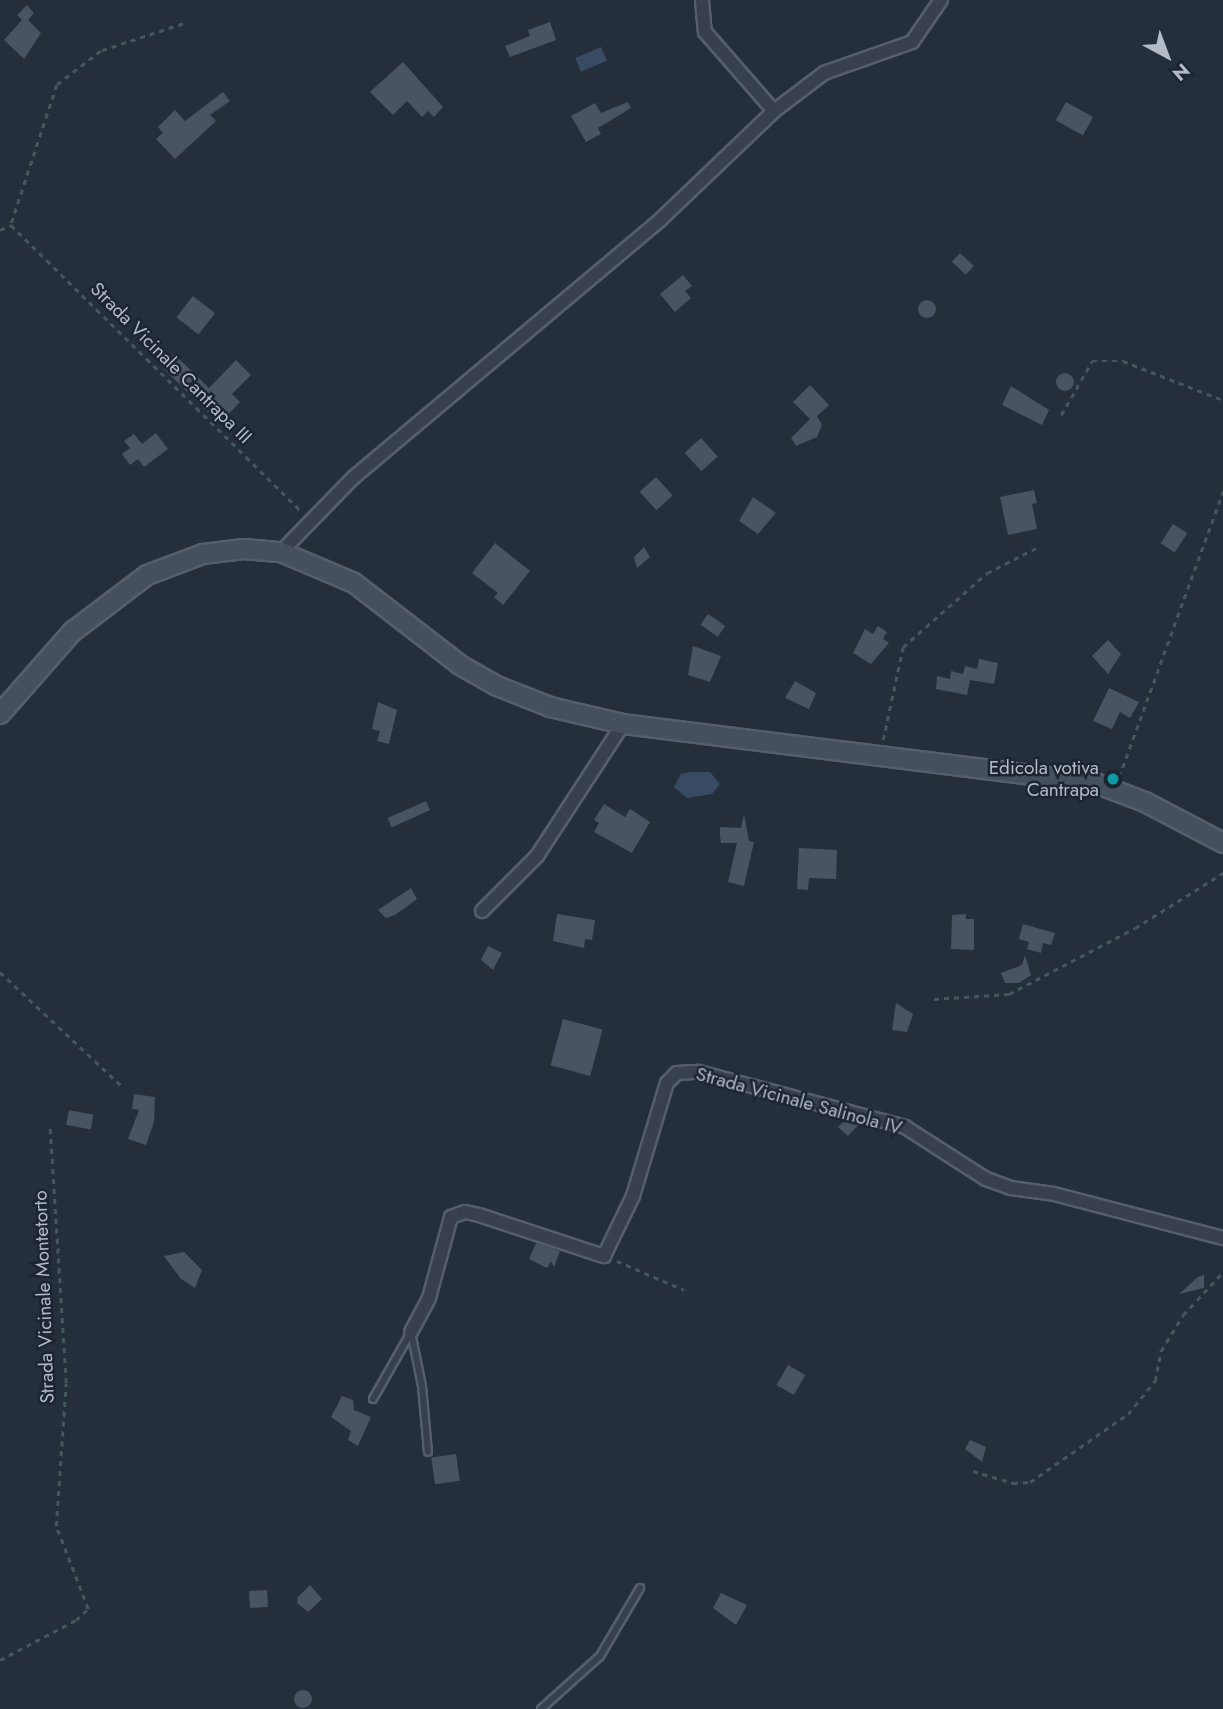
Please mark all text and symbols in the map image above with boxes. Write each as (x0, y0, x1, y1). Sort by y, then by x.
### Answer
north arrow (1132, 21, 1202, 91)
text: N (1167, 57, 1196, 87)
street label: Strada Vicinale Cantrapa III (86, 278, 256, 448)
place label: Edicola votiva Cantrapa (989, 757, 1099, 801)
marker: Edicola votiva Cantrapa (1105, 771, 1121, 787)
street label: Strada Vicinale Salinola IV (693, 1063, 905, 1139)
street label: Strada Vicinale Montetorto (29, 1190, 59, 1404)

